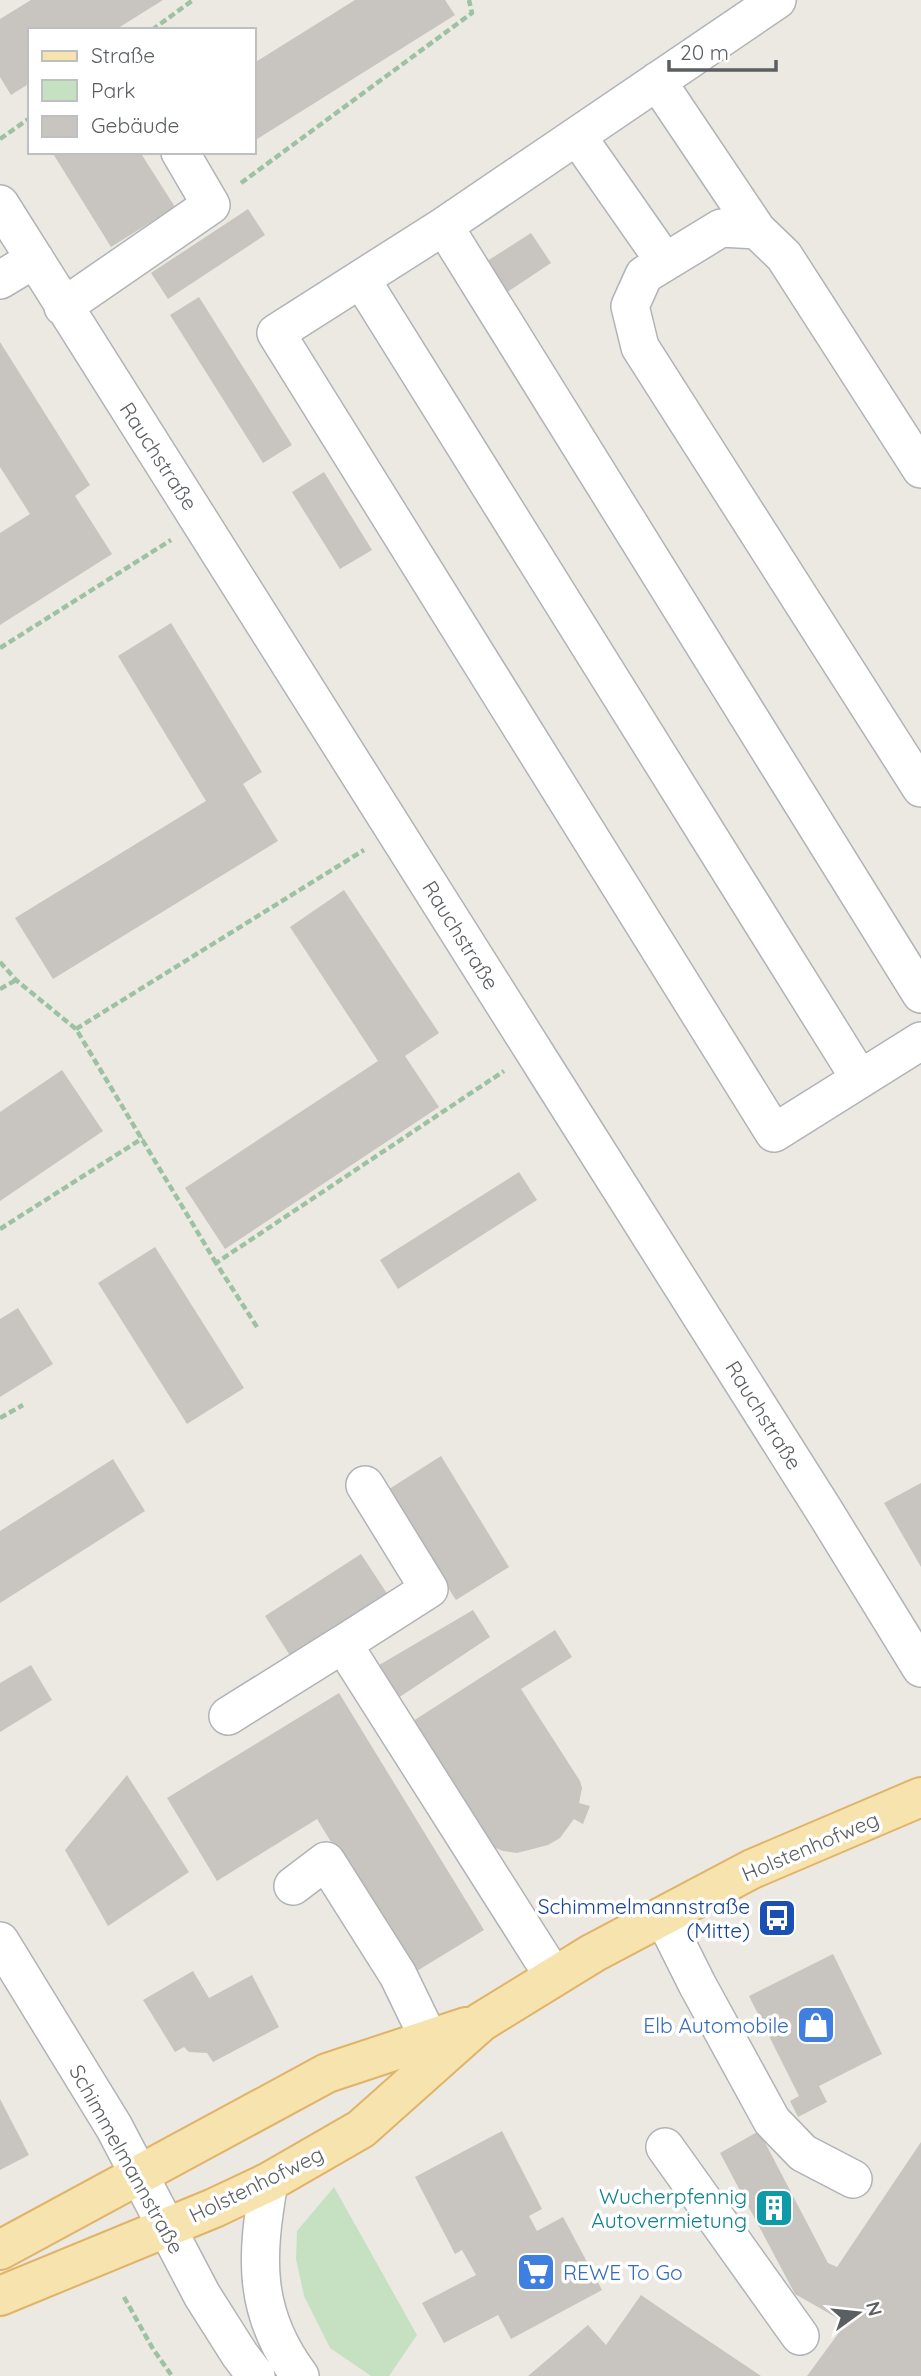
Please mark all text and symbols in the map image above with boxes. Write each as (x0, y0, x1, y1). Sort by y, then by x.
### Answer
legend (28, 28, 256, 154)
scale bar (669, 28, 776, 72)
text: 20 m (680, 39, 729, 65)
text: Straße (91, 42, 155, 68)
text: Park (91, 77, 135, 103)
text: Gebäude (91, 112, 179, 138)
street label: Rauchstraße (114, 397, 204, 515)
street label: Rauchstraße (417, 876, 505, 994)
street label: Rauchstraße (720, 1356, 808, 1474)
street label: Holstenhofweg (738, 1805, 882, 1887)
place label: Schimmelmannstraße (Mitte) (538, 1893, 750, 1943)
bus stop icon: Schimmelmannstraße (Mitte) (756, 1897, 798, 1939)
shop icon: Elb Automobile (795, 2004, 837, 2046)
place label: Elb Automobile (643, 2012, 789, 2038)
street label: Schimmelmannstraße (64, 2060, 190, 2258)
street label: Holstenhofweg (185, 2140, 327, 2228)
place label: Wucherpfennig Autovermietung (591, 2183, 747, 2233)
building icon: Wucherpfennig Autovermietung (753, 2187, 795, 2229)
supermarket icon: REWE To Go (515, 2251, 557, 2293)
place label: REWE To Go (563, 2259, 683, 2285)
north arrow (823, 2278, 893, 2348)
text: N (861, 2299, 888, 2318)

